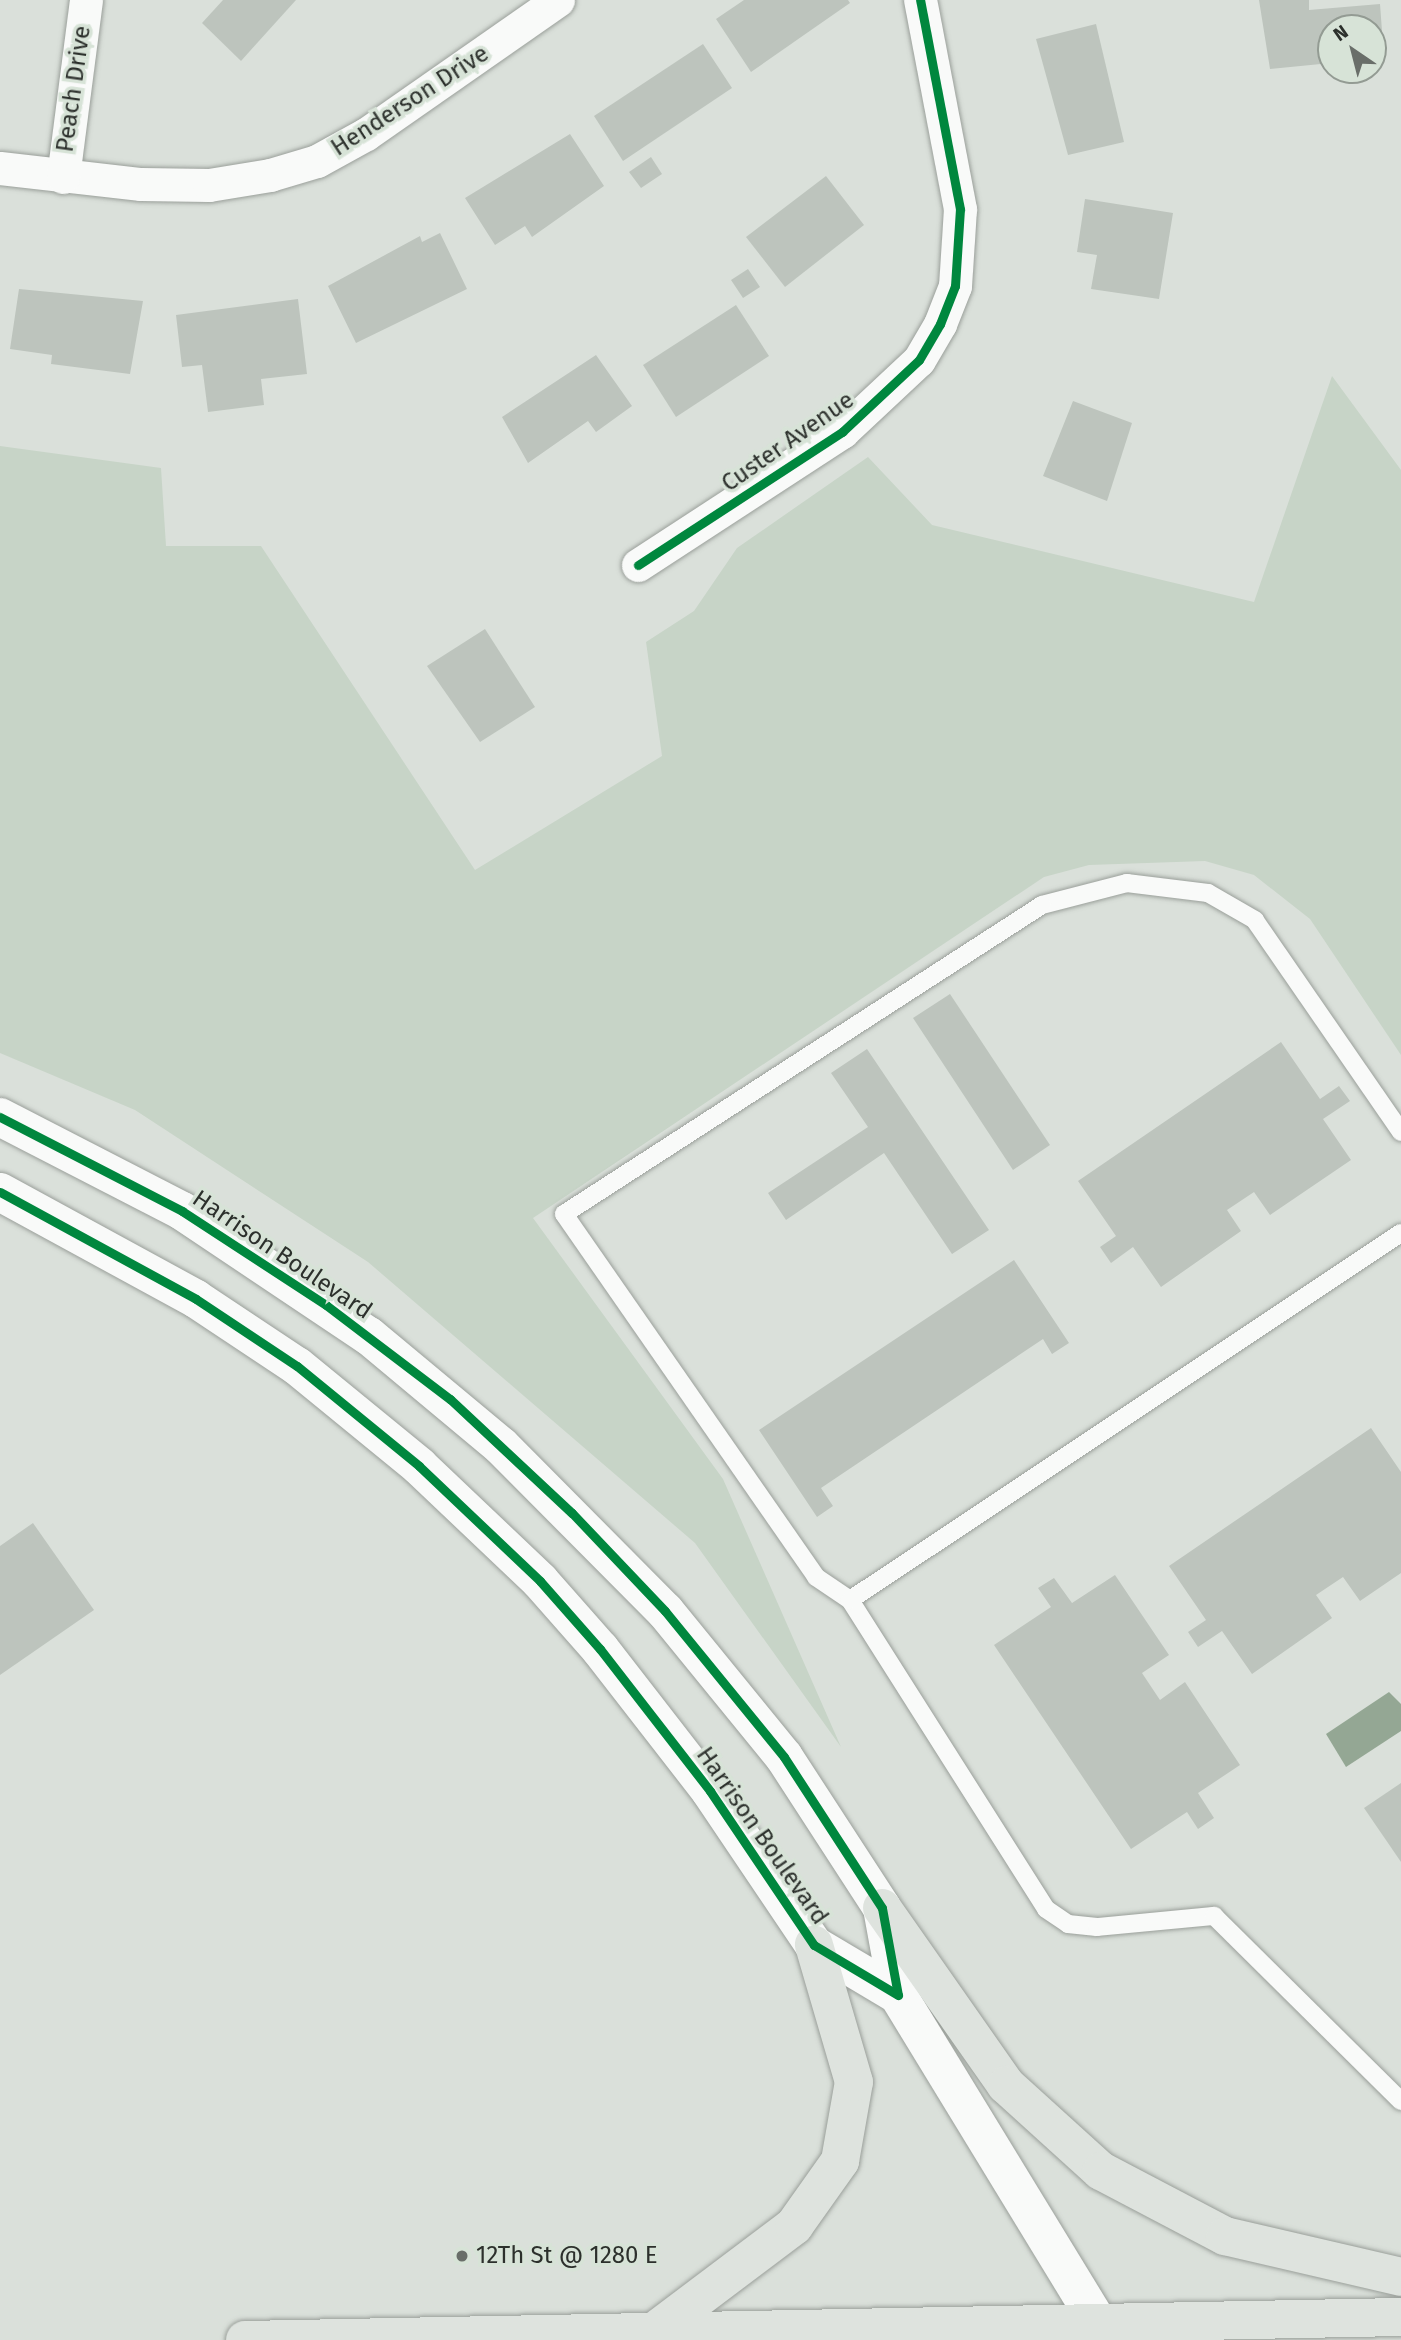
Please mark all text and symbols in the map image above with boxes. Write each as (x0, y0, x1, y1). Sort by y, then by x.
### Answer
north arrow (1317, 14, 1387, 84)
text: N (1329, 20, 1353, 46)
street label: Peach Drive (51, 24, 97, 154)
street label: Henderson Drive (326, 39, 494, 163)
street label: Custer Avenue (716, 386, 860, 498)
street label: Harrison Boulevard (187, 1184, 377, 1326)
street label: Harrison Boulevard (690, 1742, 834, 1930)
place label: 12Th St @ 1280 E (476, 2242, 658, 2270)
marker: 12Th St @ 1280 E (454, 2248, 470, 2264)

